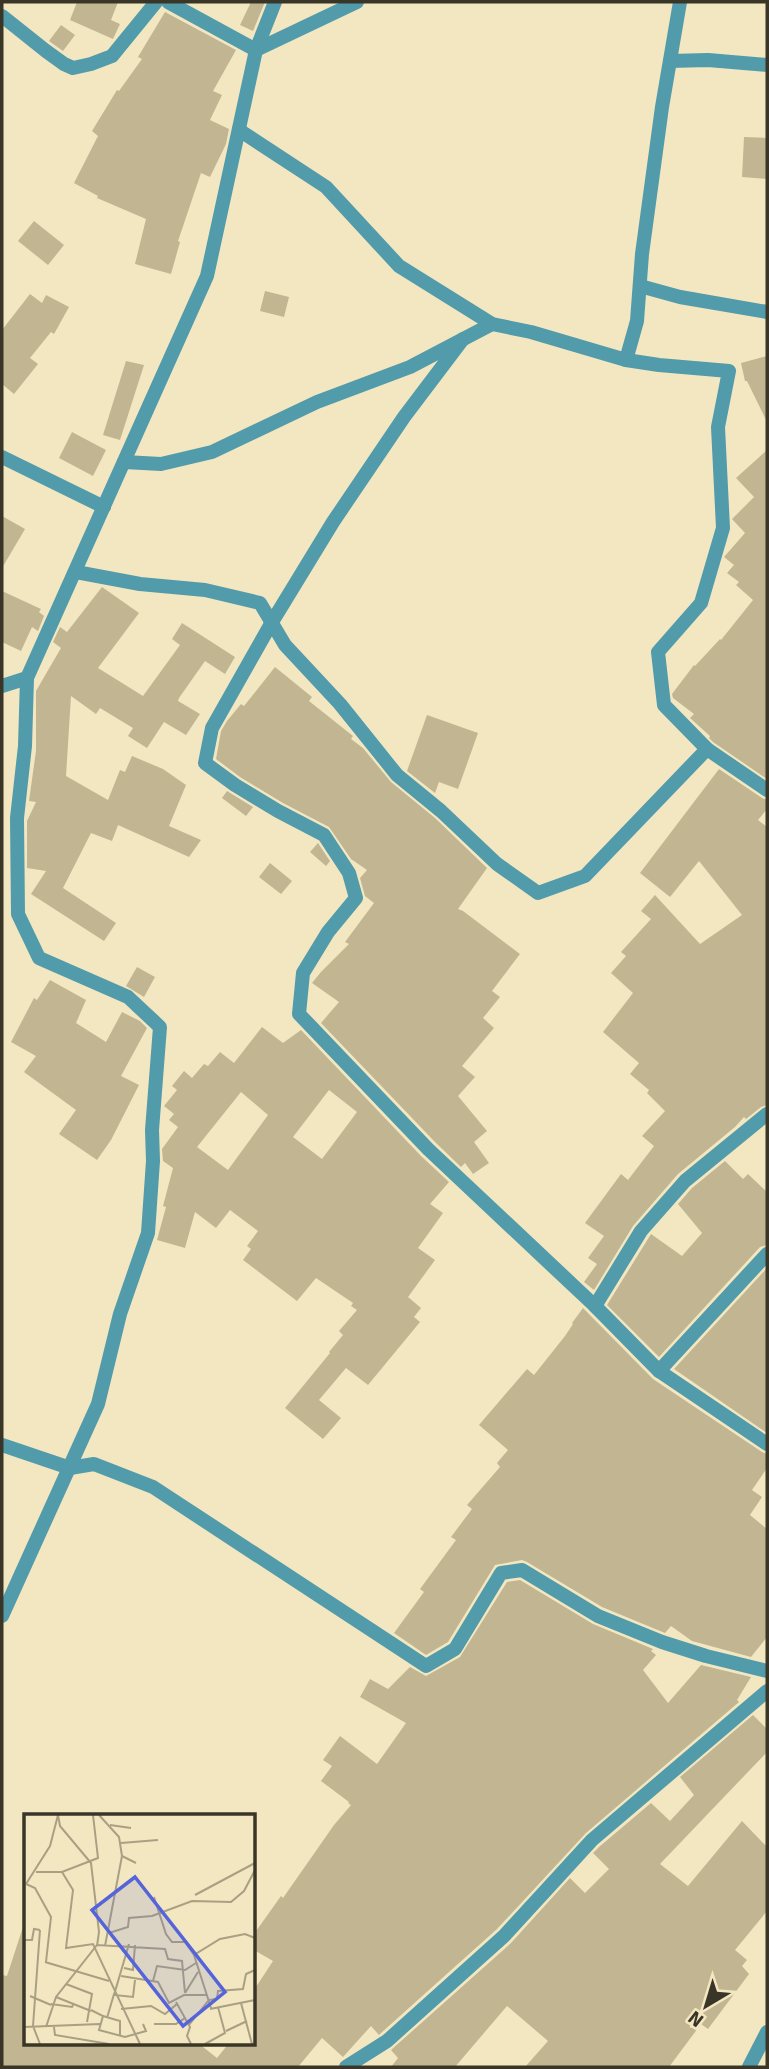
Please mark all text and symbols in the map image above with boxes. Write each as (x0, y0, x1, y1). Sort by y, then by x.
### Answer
inset map (24, 1814, 256, 2044)
north arrow (671, 1971, 741, 2041)
text: N (684, 2005, 709, 2032)

